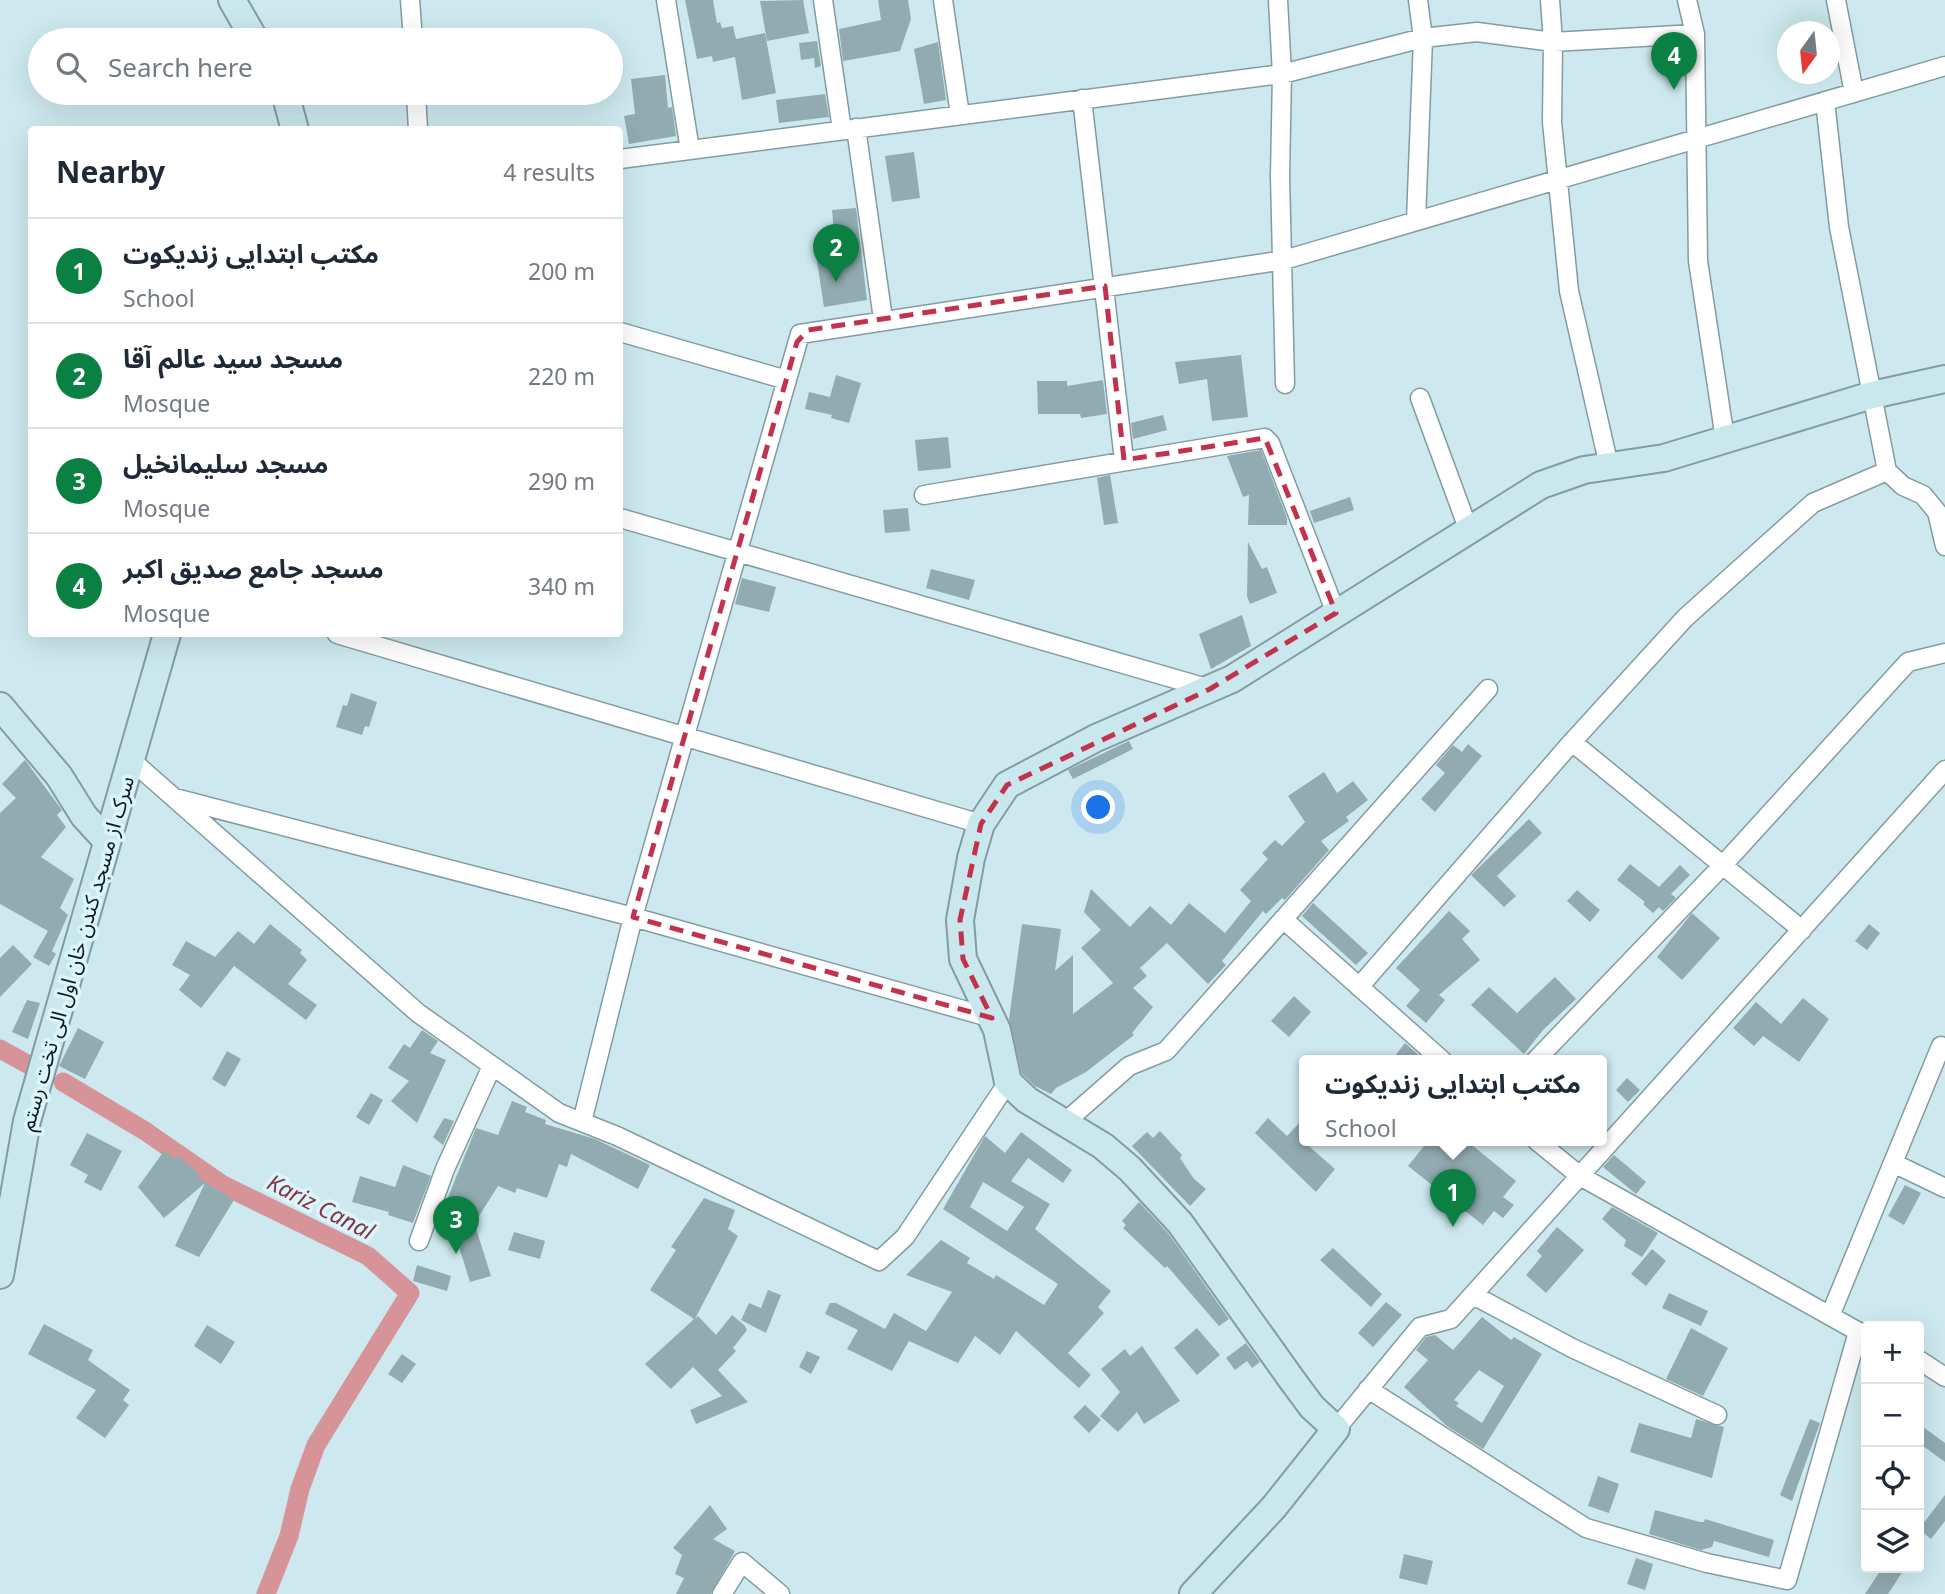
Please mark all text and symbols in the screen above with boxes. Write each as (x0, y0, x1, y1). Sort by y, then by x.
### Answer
north arrow (1777, 21, 1840, 84)
search box (28, 28, 623, 105)
pin: 4 (1651, 32, 1697, 90)
icon: search (52, 48, 90, 86)
text: Search here (108, 49, 253, 85)
text: Nearby (56, 151, 165, 192)
text: 4 results (503, 156, 595, 188)
pin: 2 (813, 224, 859, 282)
text: مکتب ابتدایی زندیکوت (123, 235, 379, 271)
text: 1 (72, 255, 86, 287)
text: 200 m (528, 255, 595, 287)
text: School (123, 282, 195, 314)
text: مسجد سید عالم آقا (123, 340, 343, 376)
text: 2 (72, 360, 86, 392)
text: 220 m (528, 360, 595, 392)
text: Mosque (123, 387, 210, 419)
text: مسجد سلیمانخیل (123, 445, 328, 481)
text: 3 (72, 465, 86, 497)
text: 290 m (528, 465, 595, 497)
text: Mosque (123, 492, 210, 524)
text: مسجد جامع صدیق اکبر (123, 550, 384, 586)
text: 4 (72, 570, 86, 602)
text: 340 m (528, 570, 595, 602)
text: Mosque (123, 597, 210, 629)
street label: سرک از مسجد کندن خان اول الی تخت رستم (12, 773, 142, 1134)
your location (1081, 790, 1115, 824)
popup (1299, 1055, 1607, 1146)
text: مکتب ابتدایی زندیکوت (1325, 1065, 1581, 1101)
text: School (1325, 1112, 1397, 1144)
water label: Kariz Canal (262, 1165, 381, 1247)
pin: 1 (1430, 1169, 1476, 1227)
pin: 3 (433, 1196, 479, 1254)
map controls (1861, 1321, 1924, 1573)
button: + (1861, 1321, 1924, 1384)
button: − (1861, 1384, 1924, 1447)
button: locate (1861, 1447, 1924, 1510)
button: layers (1861, 1510, 1924, 1573)

